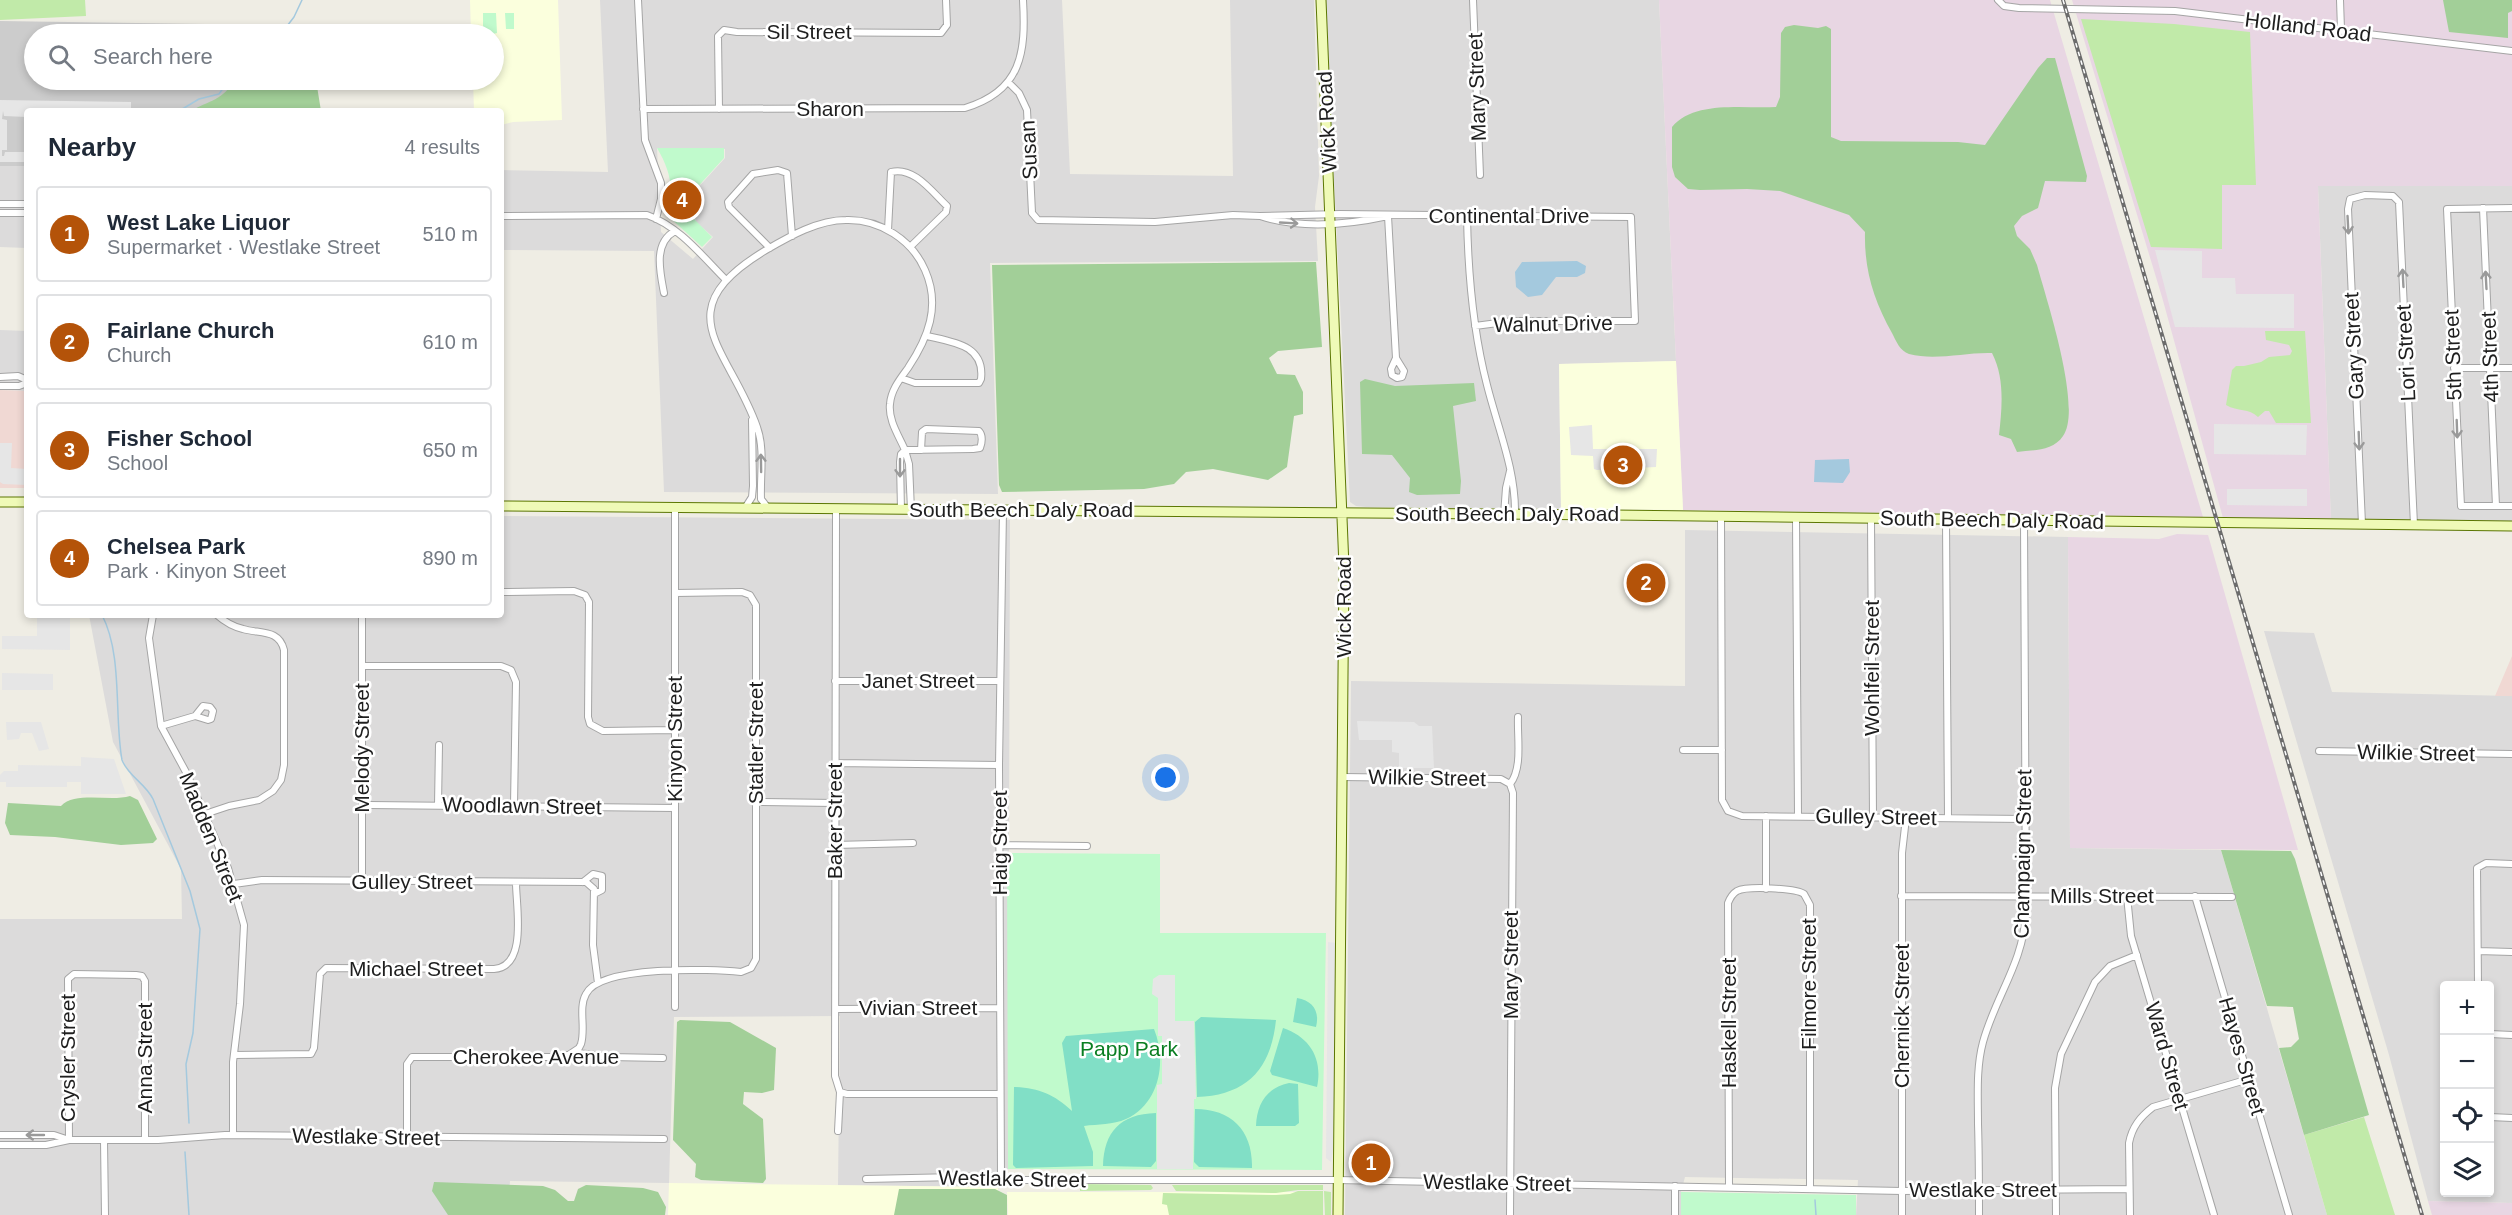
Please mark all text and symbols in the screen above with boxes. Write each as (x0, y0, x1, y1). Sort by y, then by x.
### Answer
street label: Holland Road (2244, 7, 2373, 46)
street label: Sil Street (766, 20, 852, 43)
search box (24, 24, 504, 90)
street label: Mary Street (1463, 32, 1490, 142)
icon: search (45, 41, 78, 74)
text: Search here (93, 44, 213, 69)
street label: Wick Road (1312, 71, 1341, 173)
street label: Sharon (796, 97, 864, 120)
street label: Susan (1015, 120, 1042, 180)
text: Nearby (48, 132, 136, 162)
text: 4 results (404, 136, 480, 158)
pin: 4 (662, 178, 702, 222)
street label: Continental Drive (1428, 204, 1590, 227)
text: West Lake Liquor (107, 210, 290, 235)
one-way arrow (2343, 215, 2354, 235)
one-way arrow (1278, 217, 1298, 228)
text: 1 (64, 223, 75, 245)
text: 510 m (422, 223, 478, 245)
text: Supermarket · Westlake Street (107, 236, 380, 258)
one-way arrow (2397, 268, 2408, 288)
one-way arrow (2481, 270, 2492, 290)
street label: Gary Street (2339, 292, 2368, 400)
street label: Lori Street (2391, 304, 2420, 402)
street label: 5th Street (2439, 309, 2466, 401)
street label: Walnut Drive (1493, 311, 1613, 336)
street label: 4th Street (2476, 311, 2503, 403)
text: Fairlane Church (107, 318, 274, 343)
text: 2 (64, 331, 75, 353)
text: 610 m (422, 331, 478, 353)
text: Church (107, 344, 171, 366)
one-way arrow (2451, 419, 2462, 439)
text: Fisher School (107, 426, 252, 451)
one-way arrow (2353, 431, 2364, 451)
text: 3 (64, 439, 75, 461)
text: 650 m (422, 439, 478, 461)
pin: 3 (1604, 442, 1642, 488)
text: School (107, 452, 168, 474)
one-way arrow (755, 453, 766, 473)
one-way arrow (894, 457, 906, 477)
street label: South Beech Daly Road (909, 498, 1133, 521)
street label: South Beech Daly Road (1395, 502, 1619, 525)
street label: South Beech Daly Road (1880, 506, 2104, 533)
text: Chelsea Park (107, 534, 245, 559)
text: 4 (64, 547, 75, 569)
text: 890 m (422, 547, 478, 569)
street label: Wick Road (1332, 556, 1355, 658)
text: Park · Kinyon Street (107, 560, 286, 582)
pin: 2 (1626, 560, 1666, 606)
street label: Wohlfeil Street (1860, 600, 1883, 736)
street label: Janet Street (861, 669, 975, 692)
street label: Kinyon Street (663, 676, 686, 802)
street label: Statler Street (744, 682, 767, 804)
street label: Melody Street (350, 683, 373, 813)
street label: Wilkie Street (2357, 740, 2475, 765)
street label: Baker Street (823, 762, 846, 879)
your location (1151, 763, 1180, 792)
street label: Wilkie Street (1368, 765, 1486, 790)
street label: Madden Street (175, 769, 248, 905)
street label: Champaign Street (2010, 769, 2035, 939)
street label: Haig Street (988, 790, 1011, 896)
street label: Woodlawn Street (442, 793, 602, 818)
street label: Gulley Street (1815, 804, 1937, 829)
street label: Gulley Street (351, 870, 473, 893)
street label: Mills Street (2050, 884, 2154, 907)
street label: Mary Street (1499, 911, 1522, 1019)
street label: Filmore Street (1797, 918, 1820, 1050)
street label: Chernick Street (1890, 943, 1913, 1088)
street label: Michael Street (349, 957, 483, 980)
street label: Haskell Street (1717, 957, 1740, 1088)
map controls (2440, 981, 2494, 1197)
button: + (2440, 981, 2494, 1035)
street label: Crysler Street (56, 994, 79, 1122)
street label: Hayes Street (2215, 994, 2270, 1118)
street label: Vivian Street (859, 996, 978, 1019)
street label: Ward Street (2141, 999, 2194, 1113)
street label: Anna Street (133, 1002, 156, 1113)
button: − (2440, 1035, 2494, 1089)
park label: Papp Park (1080, 1037, 1179, 1060)
street label: Cherokee Avenue (453, 1045, 619, 1068)
button: locate (2440, 1089, 2494, 1143)
street label: Westlake Street (292, 1124, 440, 1149)
one-way arrow (25, 1130, 45, 1141)
pin: 1 (1352, 1140, 1390, 1186)
button: layers (2440, 1143, 2494, 1197)
street label: Westlake Street (938, 1166, 1086, 1191)
street label: Westlake Street (1423, 1170, 1571, 1195)
street label: Westlake Street (1909, 1178, 2057, 1201)

